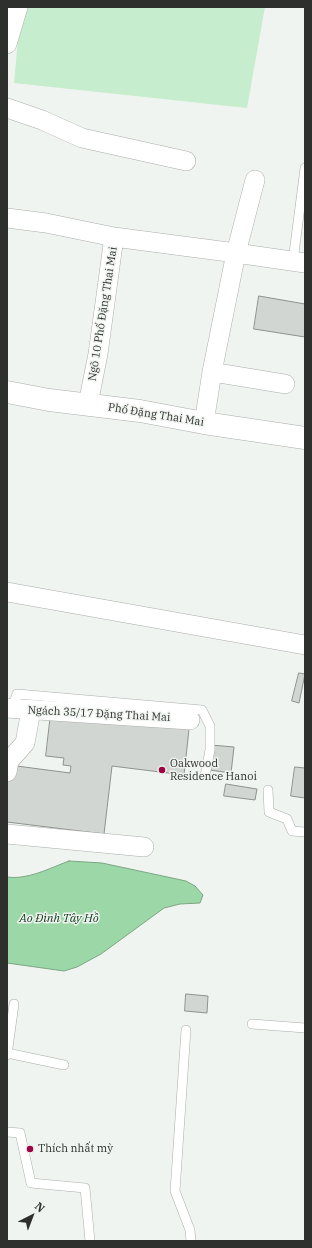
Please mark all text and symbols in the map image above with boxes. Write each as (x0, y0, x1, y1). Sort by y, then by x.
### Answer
street label: Ngõ 10 Phố Đặng Thai Mai (86, 246, 120, 382)
street label: Phố Đặng Thai Mai (107, 401, 205, 429)
street label: Ngách 35/17 Đặng Thai Mai (27, 704, 171, 724)
place label: Oakwood Residence Hanoi (170, 757, 257, 783)
marker: Oakwood Residence Hanoi (157, 765, 167, 775)
water label: Ao Đình Tây Hồ (19, 912, 99, 926)
place label: Thích nhất mỳ (38, 1142, 113, 1156)
marker: Thích nhất mỳ (25, 1144, 35, 1154)
north arrow (12, 1196, 52, 1236)
text: N (32, 1199, 48, 1215)

